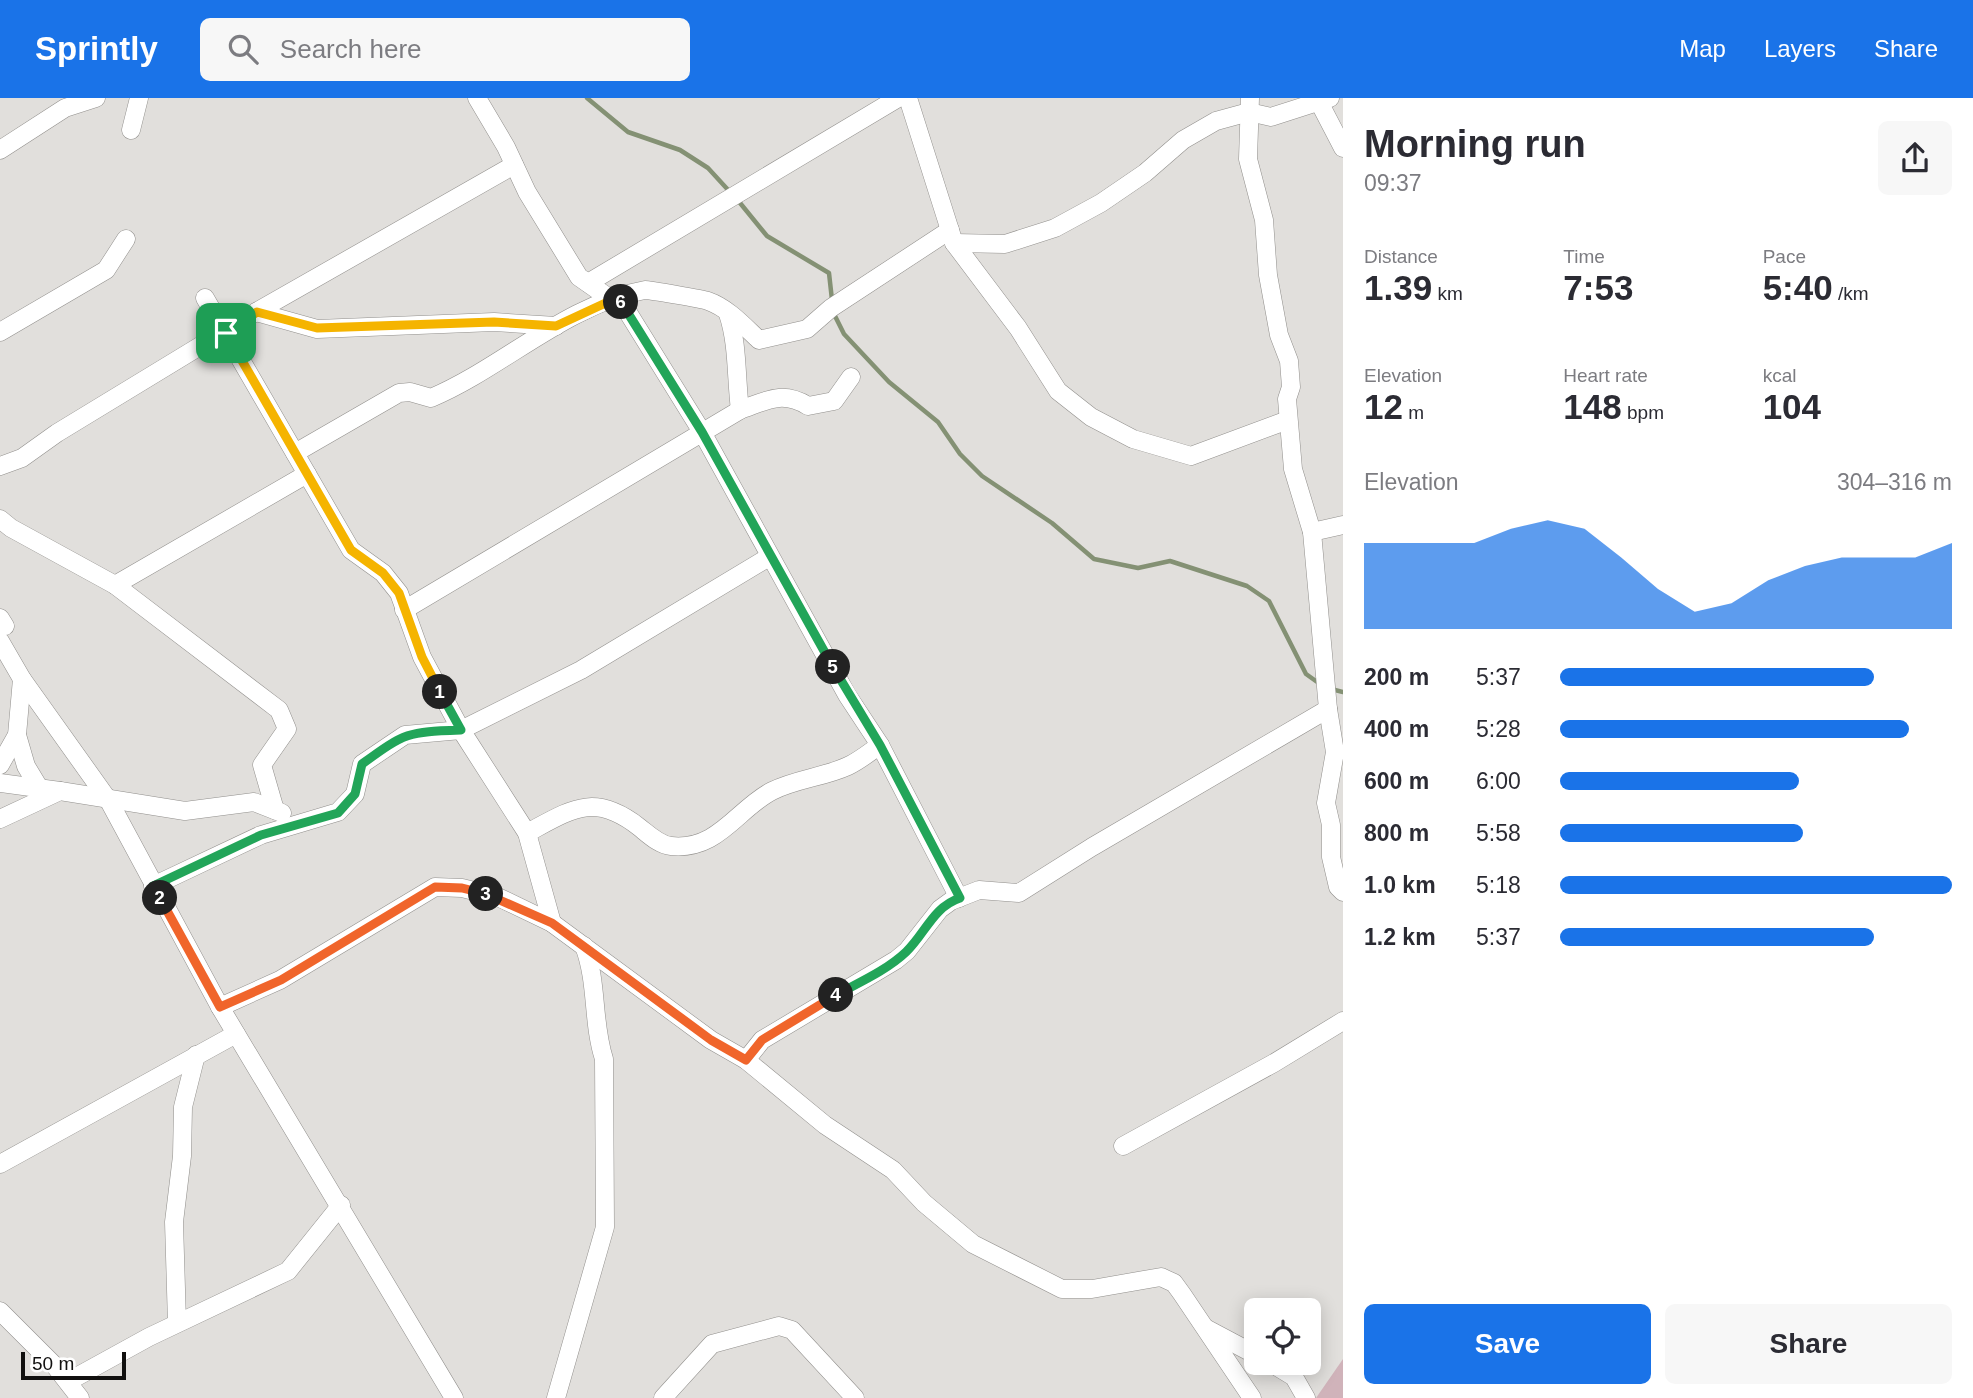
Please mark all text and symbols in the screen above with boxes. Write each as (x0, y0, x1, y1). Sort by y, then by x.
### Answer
search box (200, 18, 690, 81)
text: Sprintly (35, 30, 158, 67)
icon: search (224, 30, 262, 68)
text: Search here (280, 34, 422, 64)
text: Map (1679, 35, 1726, 62)
text: Layers (1764, 35, 1836, 62)
text: Share (1874, 35, 1938, 62)
button: share (1878, 121, 1952, 195)
text: Morning run (1364, 123, 1586, 165)
text: 09:37 (1364, 170, 1422, 196)
text: Distance (1364, 246, 1438, 267)
text: Time (1563, 246, 1605, 267)
text: Pace (1763, 246, 1806, 267)
text: 1.39 (1364, 268, 1432, 307)
text: 7:53 (1563, 268, 1633, 307)
text: 5:40 (1763, 268, 1833, 307)
text: km (1432, 283, 1463, 304)
text: /km (1833, 283, 1869, 304)
pin: 6 (604, 284, 638, 320)
text: 6 (615, 291, 626, 312)
pin (196, 303, 256, 363)
icon: arrive (207, 314, 245, 352)
text: Elevation (1364, 365, 1442, 386)
text: Heart rate (1563, 365, 1648, 386)
text: kcal (1763, 365, 1796, 386)
text: 12 (1364, 387, 1403, 426)
text: 148 (1563, 387, 1622, 426)
text: 104 (1763, 387, 1821, 426)
text: m (1403, 402, 1424, 423)
text: bpm (1622, 402, 1664, 423)
text: Elevation (1364, 469, 1459, 495)
text: 304–316 m (1837, 469, 1952, 495)
pin: 5 (816, 650, 850, 684)
text: 5 (827, 656, 838, 677)
text: 200 m (1364, 664, 1429, 690)
text: 5:37 (1476, 664, 1521, 690)
pin: 1 (422, 674, 458, 710)
text: 1 (434, 681, 445, 702)
text: 400 m (1364, 716, 1429, 742)
text: 5:28 (1476, 716, 1521, 742)
text: 600 m (1364, 768, 1429, 794)
text: 6:00 (1476, 768, 1521, 794)
text: 800 m (1364, 820, 1429, 846)
text: 5:58 (1476, 820, 1521, 846)
text: 1.0 km (1364, 872, 1436, 898)
text: 5:18 (1476, 872, 1521, 898)
pin: 3 (468, 876, 504, 912)
pin: 2 (142, 880, 178, 916)
text: 3 (480, 883, 491, 904)
text: 2 (154, 887, 165, 908)
text: 1.2 km (1364, 924, 1436, 950)
text: 5:37 (1476, 924, 1521, 950)
pin: 4 (818, 978, 854, 1012)
text: 4 (830, 984, 841, 1005)
map controls (1244, 1298, 1321, 1375)
button: locate (1244, 1298, 1321, 1375)
button: Save (1364, 1304, 1651, 1384)
button: Share (1665, 1304, 1952, 1384)
scale bar (21, 1349, 126, 1381)
text: 50 m (32, 1353, 74, 1374)

